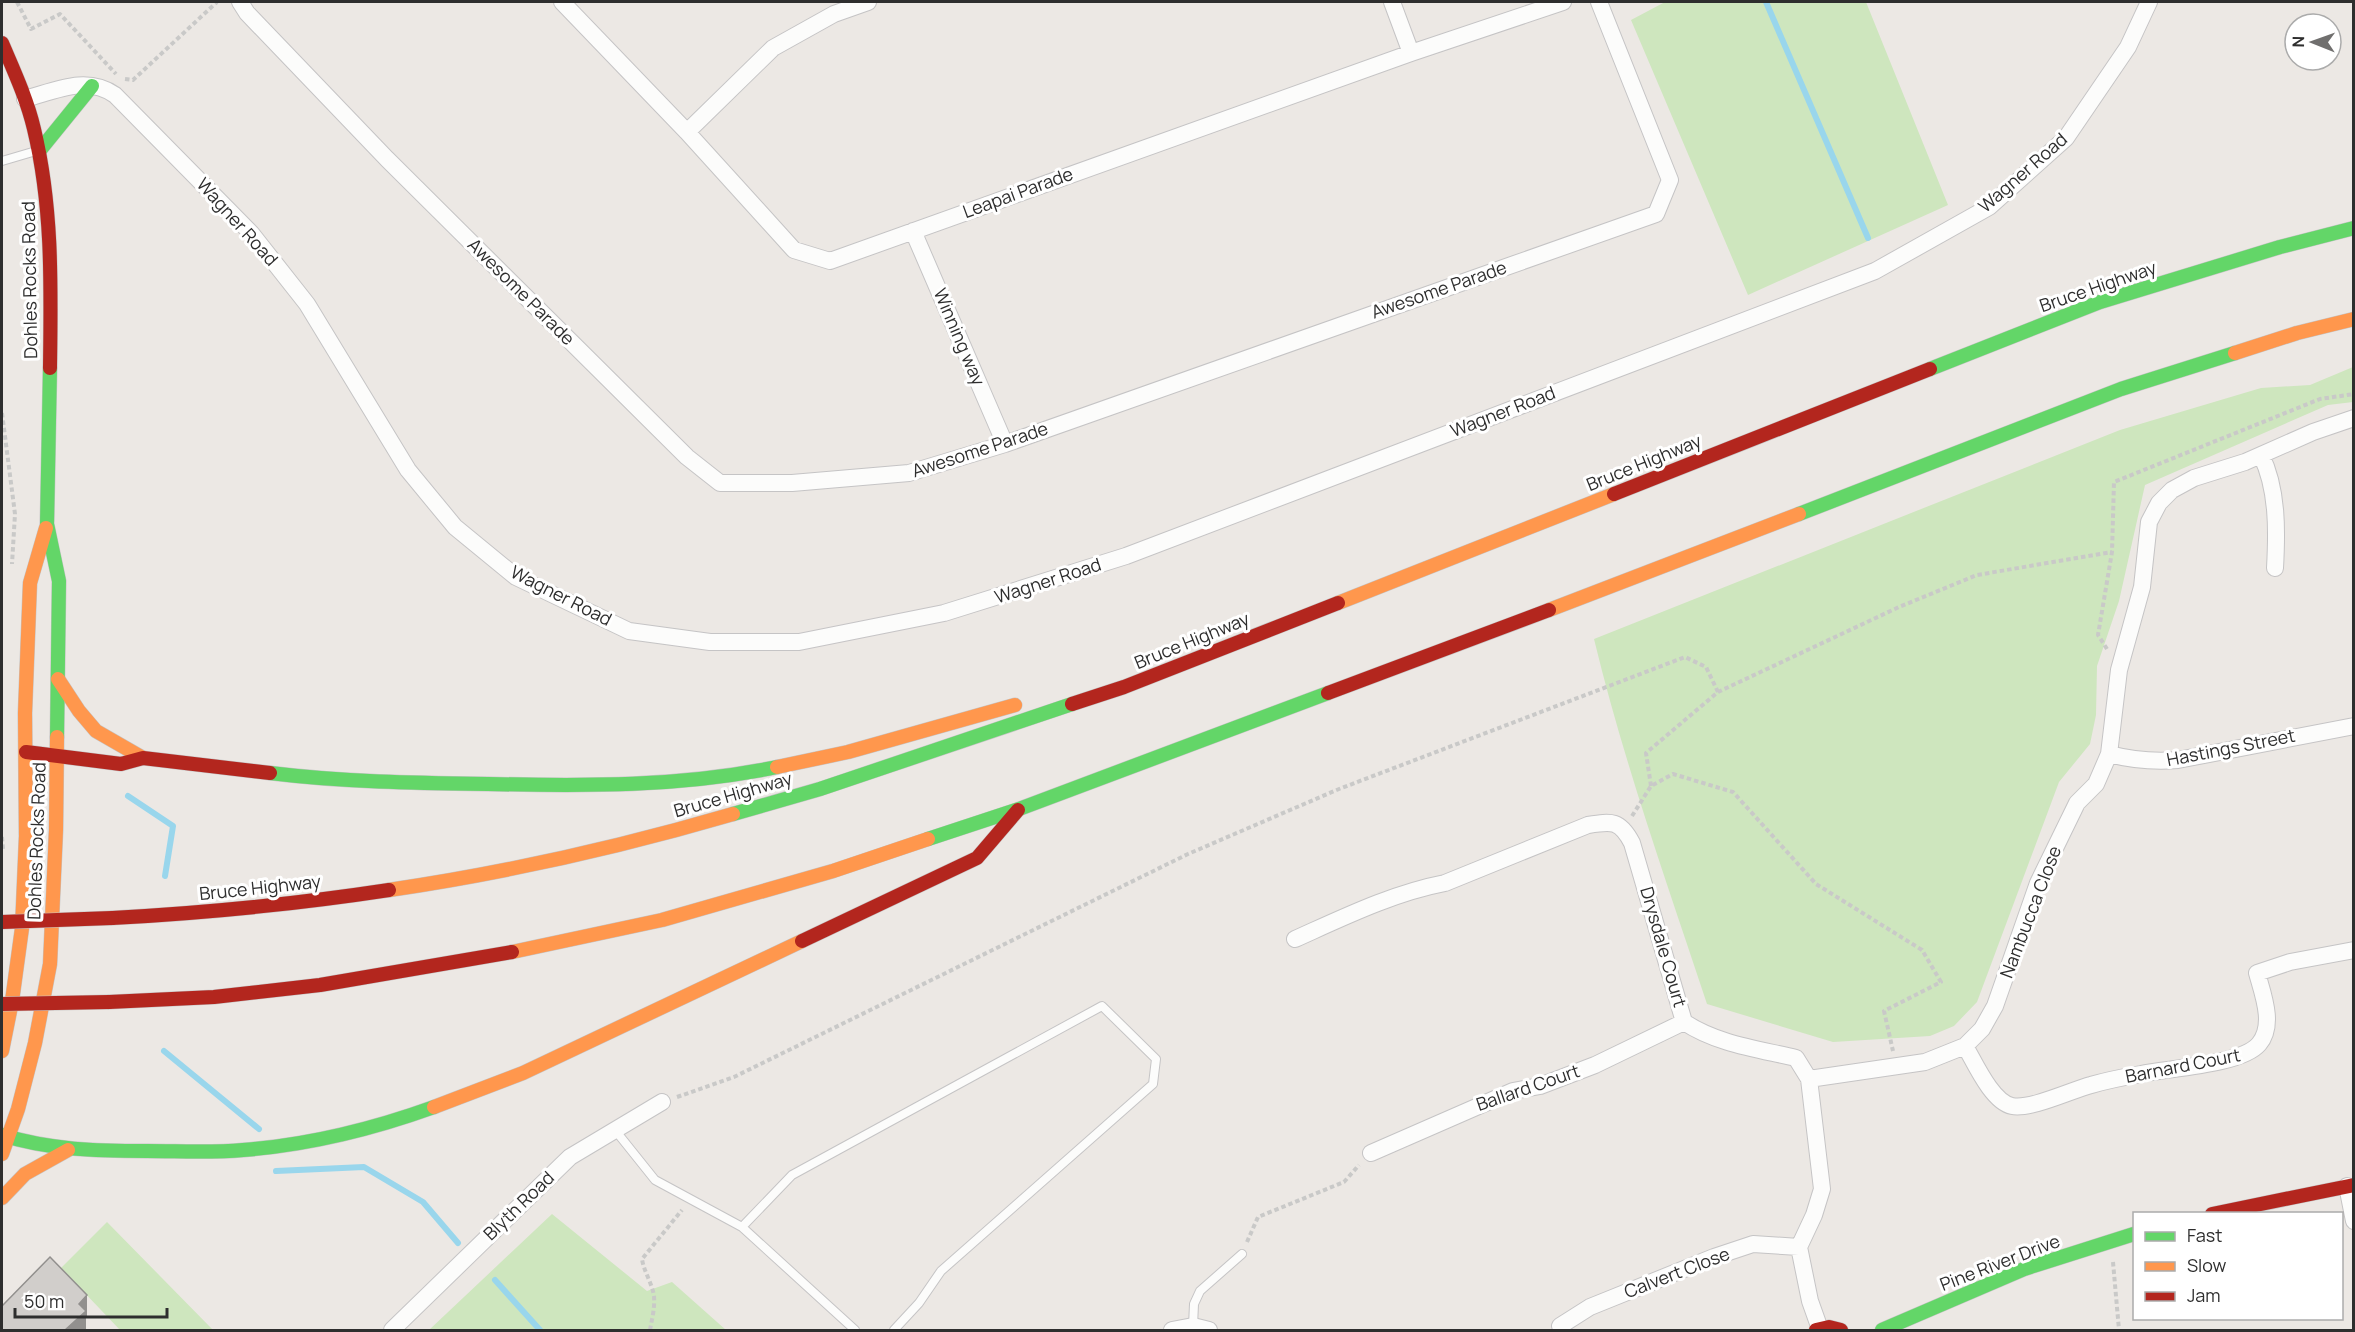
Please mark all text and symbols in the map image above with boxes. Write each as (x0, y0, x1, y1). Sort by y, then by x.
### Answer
north arrow (2283, 12, 2343, 72)
text: N (2287, 36, 2309, 48)
street label: Wagner Road (1973, 127, 2072, 218)
street label: Leapai Parade (959, 161, 1076, 223)
street label: Wagner Road (192, 172, 284, 270)
street label: Dohles Rocks Road (16, 201, 42, 359)
street label: Awesome Parade (463, 233, 580, 350)
street label: Awesome Parade (1368, 255, 1510, 323)
street label: Bruce Highway (2036, 255, 2160, 317)
street label: Winning way (929, 284, 991, 389)
street label: Wagner Road (1447, 380, 1559, 442)
street label: Awesome Parade (909, 416, 1051, 482)
street label: Bruce Highway (1583, 428, 1705, 496)
street label: Wagner Road (991, 552, 1104, 609)
street label: Wagner Road (507, 559, 616, 631)
street label: Bruce Highway (1131, 606, 1253, 674)
street label: Hastings Street (2164, 723, 2297, 771)
street label: Dohles Rocks Road (21, 762, 51, 920)
street label: Bruce Highway (671, 766, 795, 822)
street label: Nambucca Close (1994, 842, 2066, 981)
street label: Bruce Highway (198, 869, 322, 905)
street label: Drysdale Court (1635, 884, 1693, 1010)
street label: Barnard Court (2123, 1042, 2242, 1088)
street label: Ballard Court (1473, 1058, 1583, 1116)
street label: Blyth Road (478, 1166, 559, 1245)
legend (2133, 1212, 2343, 1320)
text: Fast (2187, 1223, 2222, 1247)
street label: Pine River Drive (1936, 1228, 2063, 1296)
street label: Calvert Close (1620, 1241, 1733, 1303)
text: Slow (2187, 1253, 2227, 1277)
scale bar (15, 1281, 166, 1319)
text: Jam (2187, 1283, 2221, 1307)
text: 50 m (24, 1289, 64, 1313)

